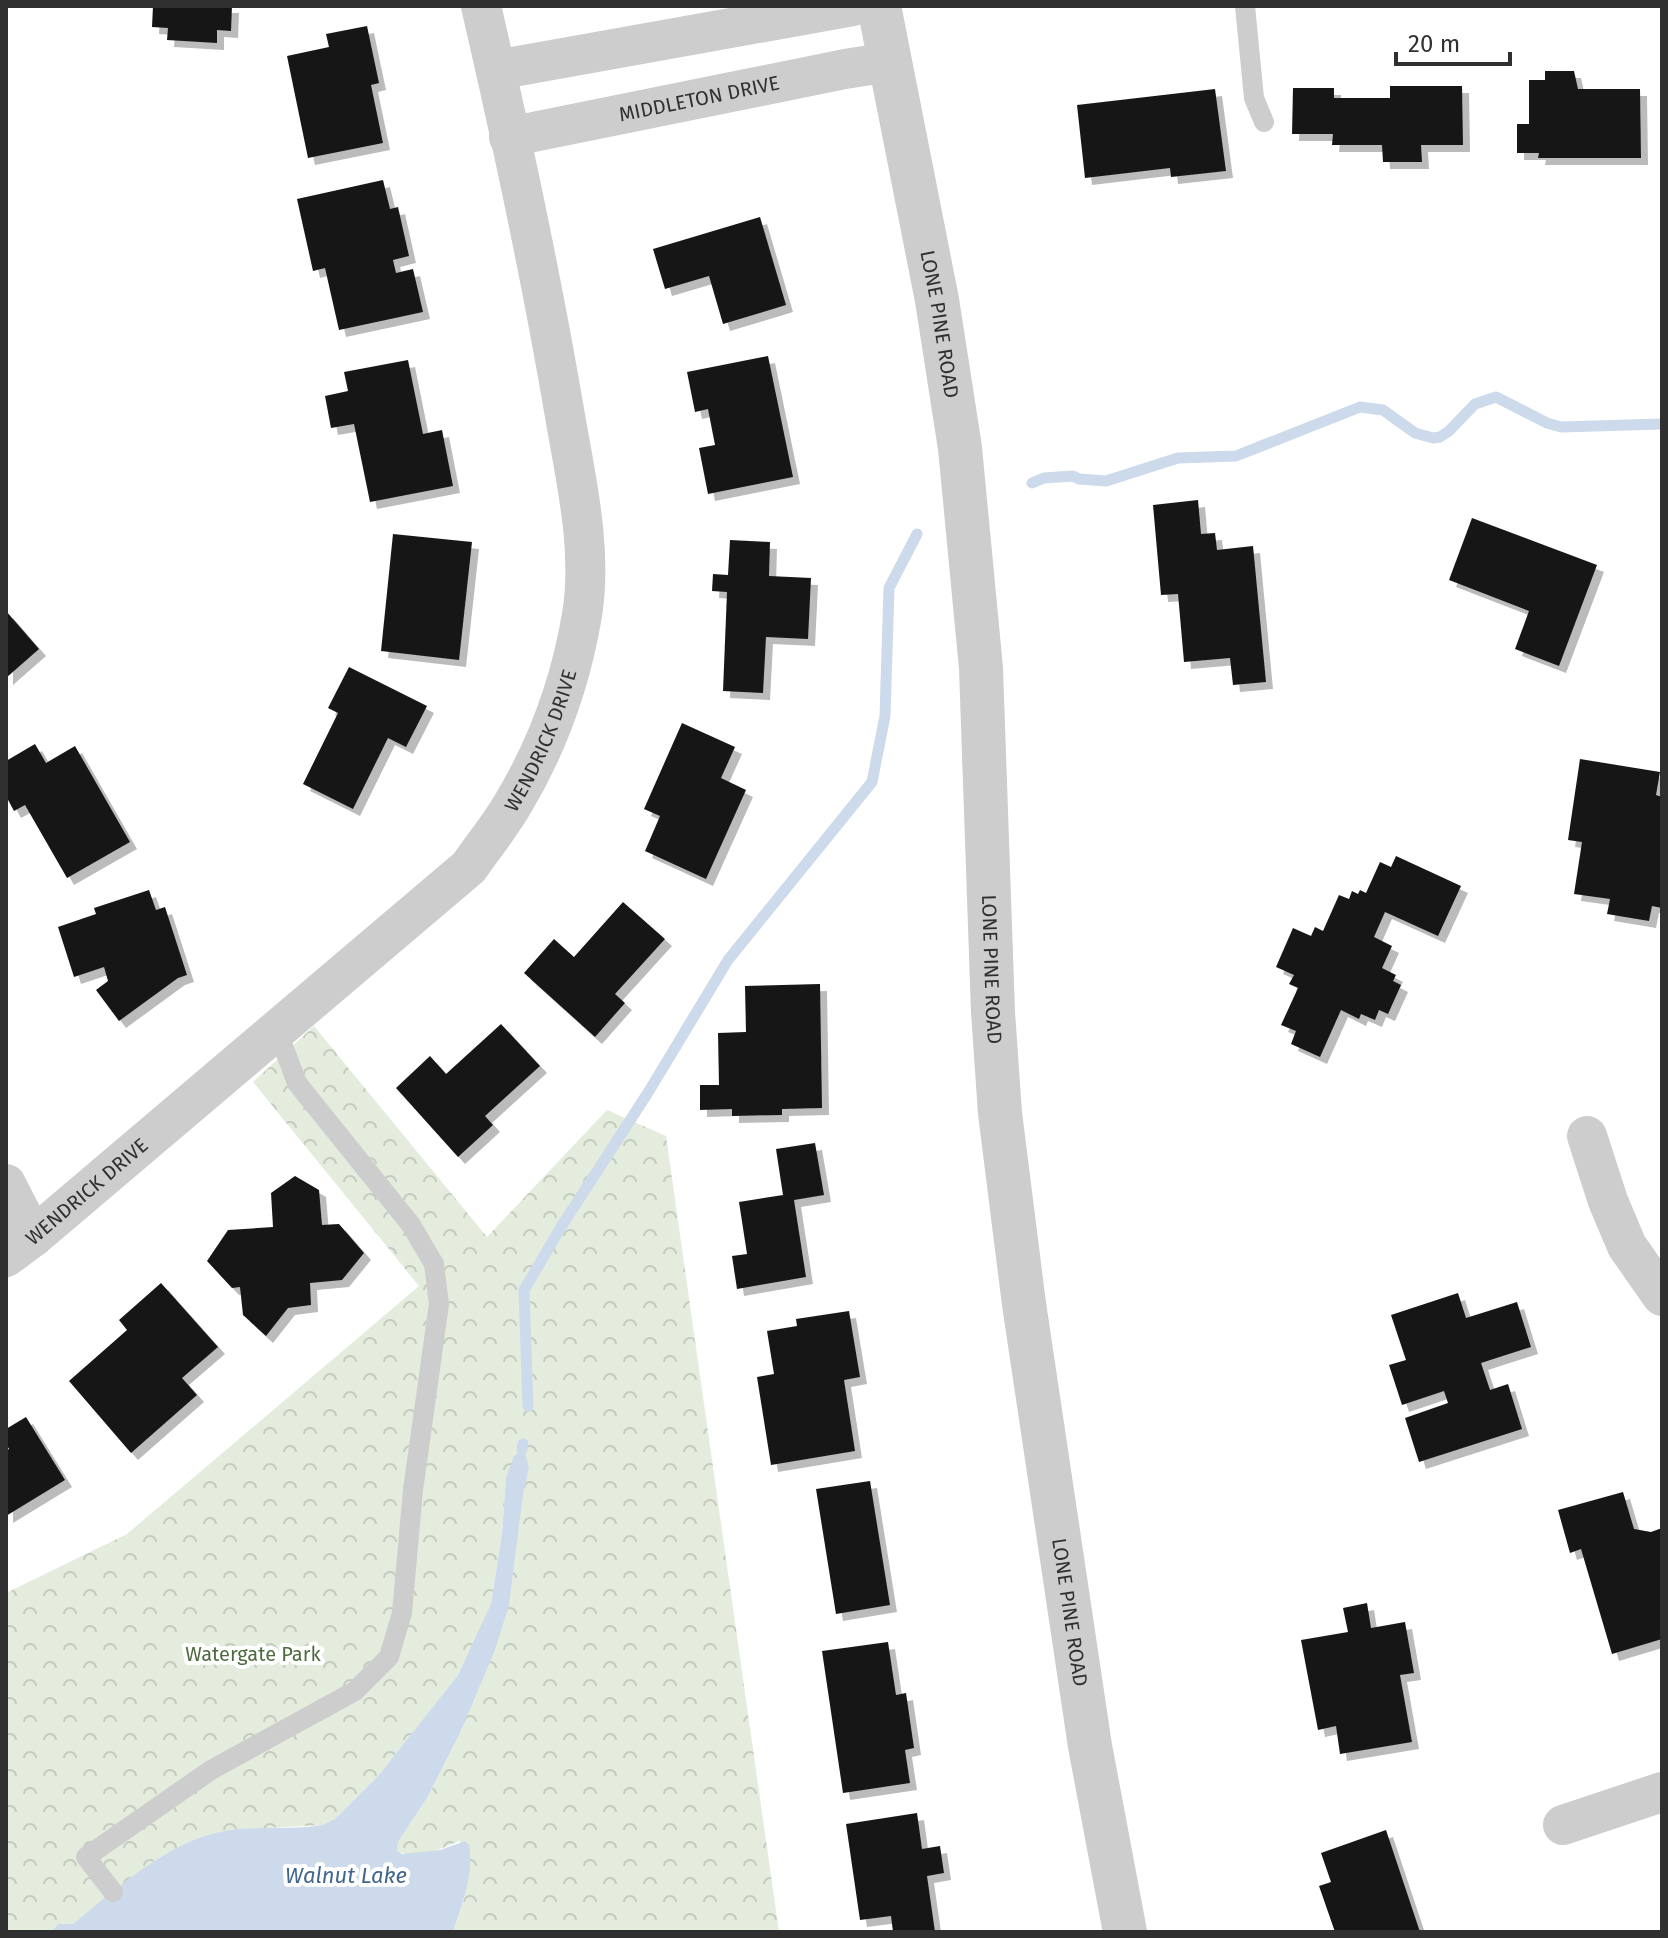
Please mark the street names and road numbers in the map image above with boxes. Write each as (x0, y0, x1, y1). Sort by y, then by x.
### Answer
street label: MIDDLETON DRIVE (617, 71, 781, 126)
street label: LONE PINE ROAD (915, 248, 964, 400)
street label: WENDRICK DRIVE (499, 667, 581, 816)
street label: LONE PINE ROAD (977, 894, 1007, 1045)
street label: WENDRICK DRIVE (21, 1133, 153, 1250)
street label: LONE PINE ROAD (1047, 1536, 1093, 1688)

